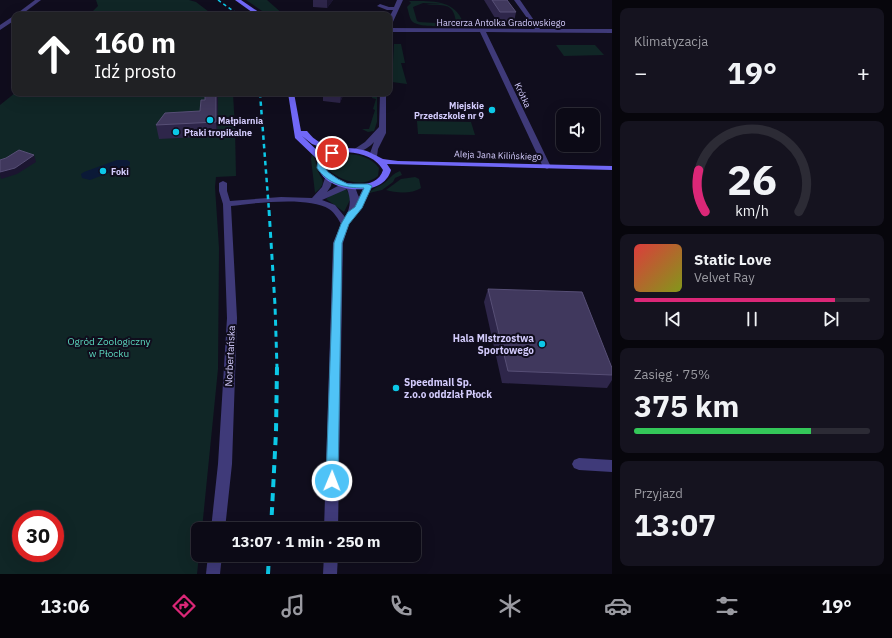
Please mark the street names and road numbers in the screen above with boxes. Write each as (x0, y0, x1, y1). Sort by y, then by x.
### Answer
street label: Harcerza Antolka Gradowskiego (437, 17, 565, 28)
street label: Krótka (512, 81, 534, 110)
street label: Aleja Jana Kilińskiego (454, 148, 542, 162)
street label: Norbertańska (222, 324, 238, 387)

